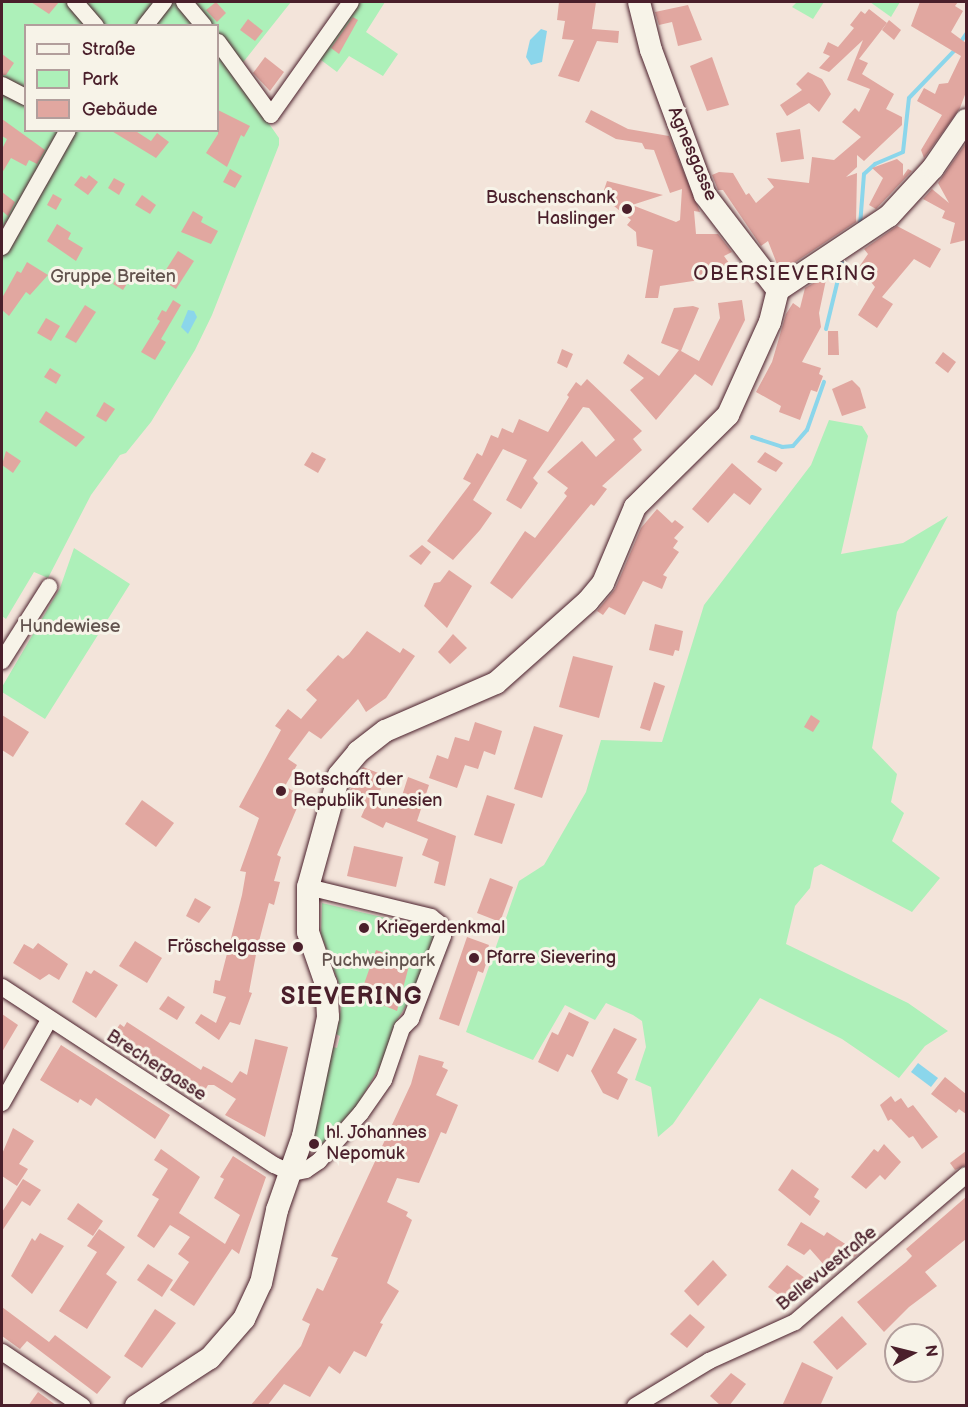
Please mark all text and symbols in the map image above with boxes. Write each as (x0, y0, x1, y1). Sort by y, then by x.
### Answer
legend (24, 24, 219, 132)
text: Straße (82, 39, 135, 60)
text: Park (82, 69, 118, 90)
text: Gebäude (82, 99, 158, 120)
street label: Agnesgasse (663, 104, 721, 204)
place label: Buschenschank Haslinger (486, 188, 615, 230)
marker: Buschenschank Haslinger (620, 202, 634, 216)
district label: OBERSIEVERING (693, 262, 877, 286)
park label: Gruppe Breiten (50, 266, 176, 288)
park label: Hundewiese (20, 616, 120, 638)
place label: Botschaft der Republik Tunesien (293, 770, 443, 812)
marker: Botschaft der Republik Tunesien (274, 784, 288, 798)
place label: Kriegerdenkmal (376, 917, 505, 939)
marker: Kriegerdenkmal (357, 921, 371, 935)
place label: Fröschelgasse (167, 936, 286, 958)
marker: Fröschelgasse (291, 940, 305, 954)
place label: Pfarre Sievering (486, 947, 617, 969)
park label: Puchweinpark (321, 950, 435, 972)
marker: Pfarre Sievering (467, 951, 481, 965)
district label: SIEVERING (281, 983, 423, 1011)
street label: Brechergasse (102, 1026, 210, 1106)
place label: hl. Johannes Nepomuk (326, 1123, 428, 1166)
marker: hl. Johannes Nepomuk (307, 1137, 321, 1151)
street label: Bellevuestraße (773, 1222, 881, 1316)
north arrow (884, 1323, 944, 1383)
text: N (920, 1344, 941, 1358)

